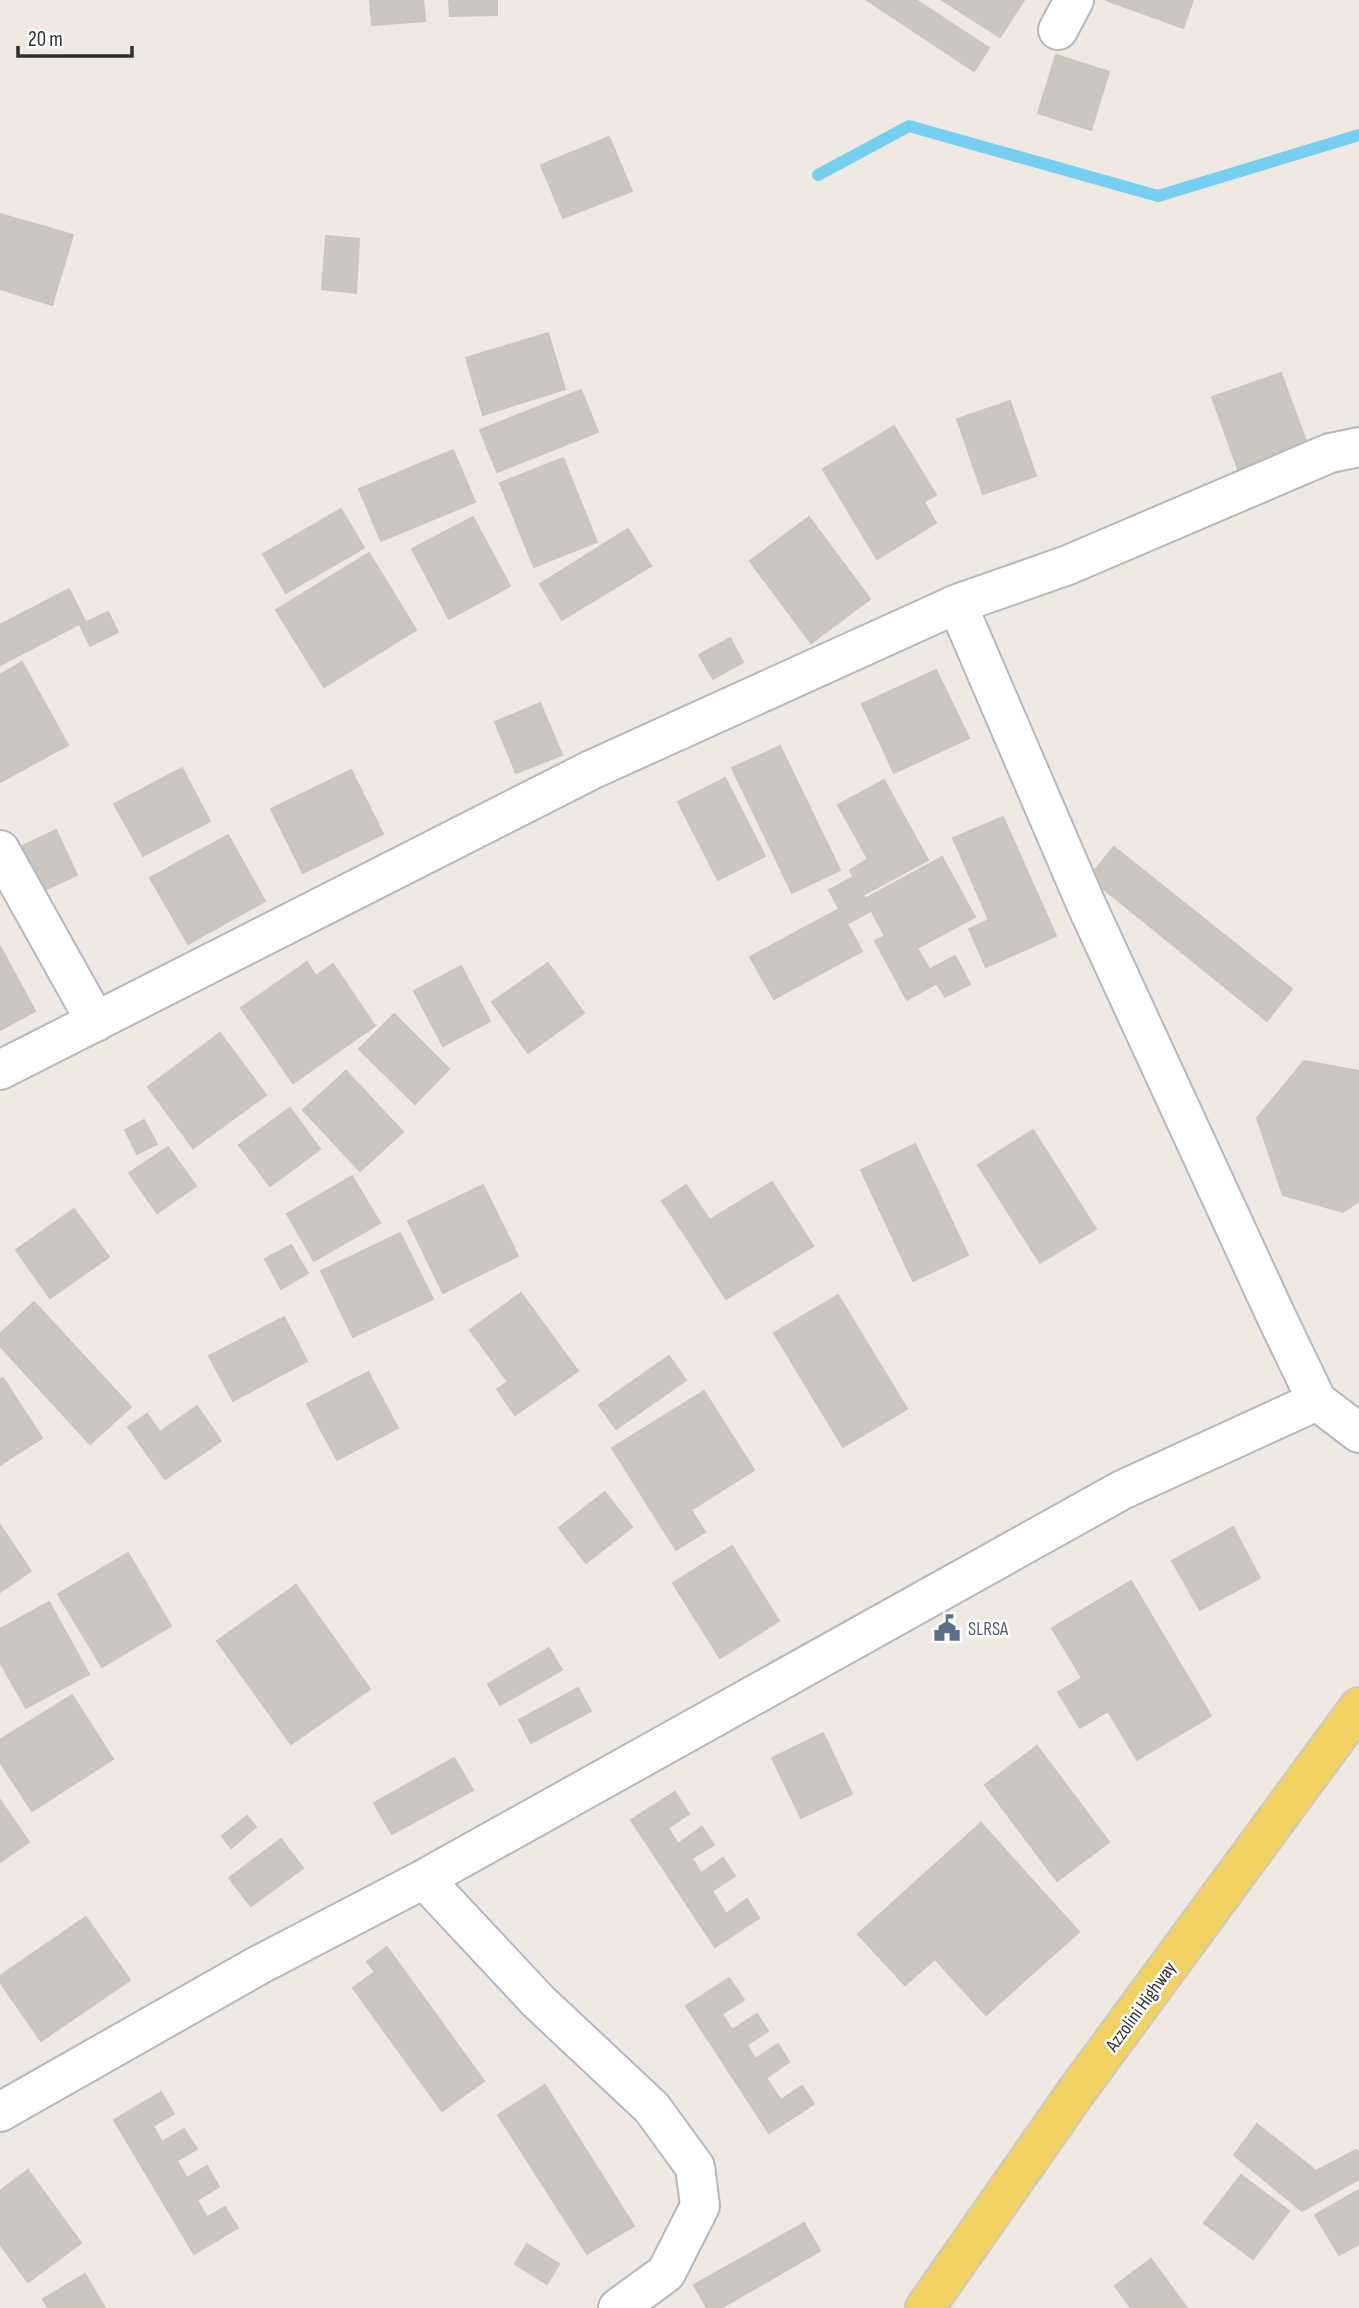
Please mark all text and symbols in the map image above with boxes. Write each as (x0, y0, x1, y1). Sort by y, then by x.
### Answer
scale bar (18, 14, 131, 58)
text: 20 m (28, 27, 63, 52)
public building icon: SLRSA (932, 1613, 962, 1643)
place label: SLRSA (968, 1618, 1009, 1641)
street label: Azzolini Highway (1100, 1957, 1182, 2057)

